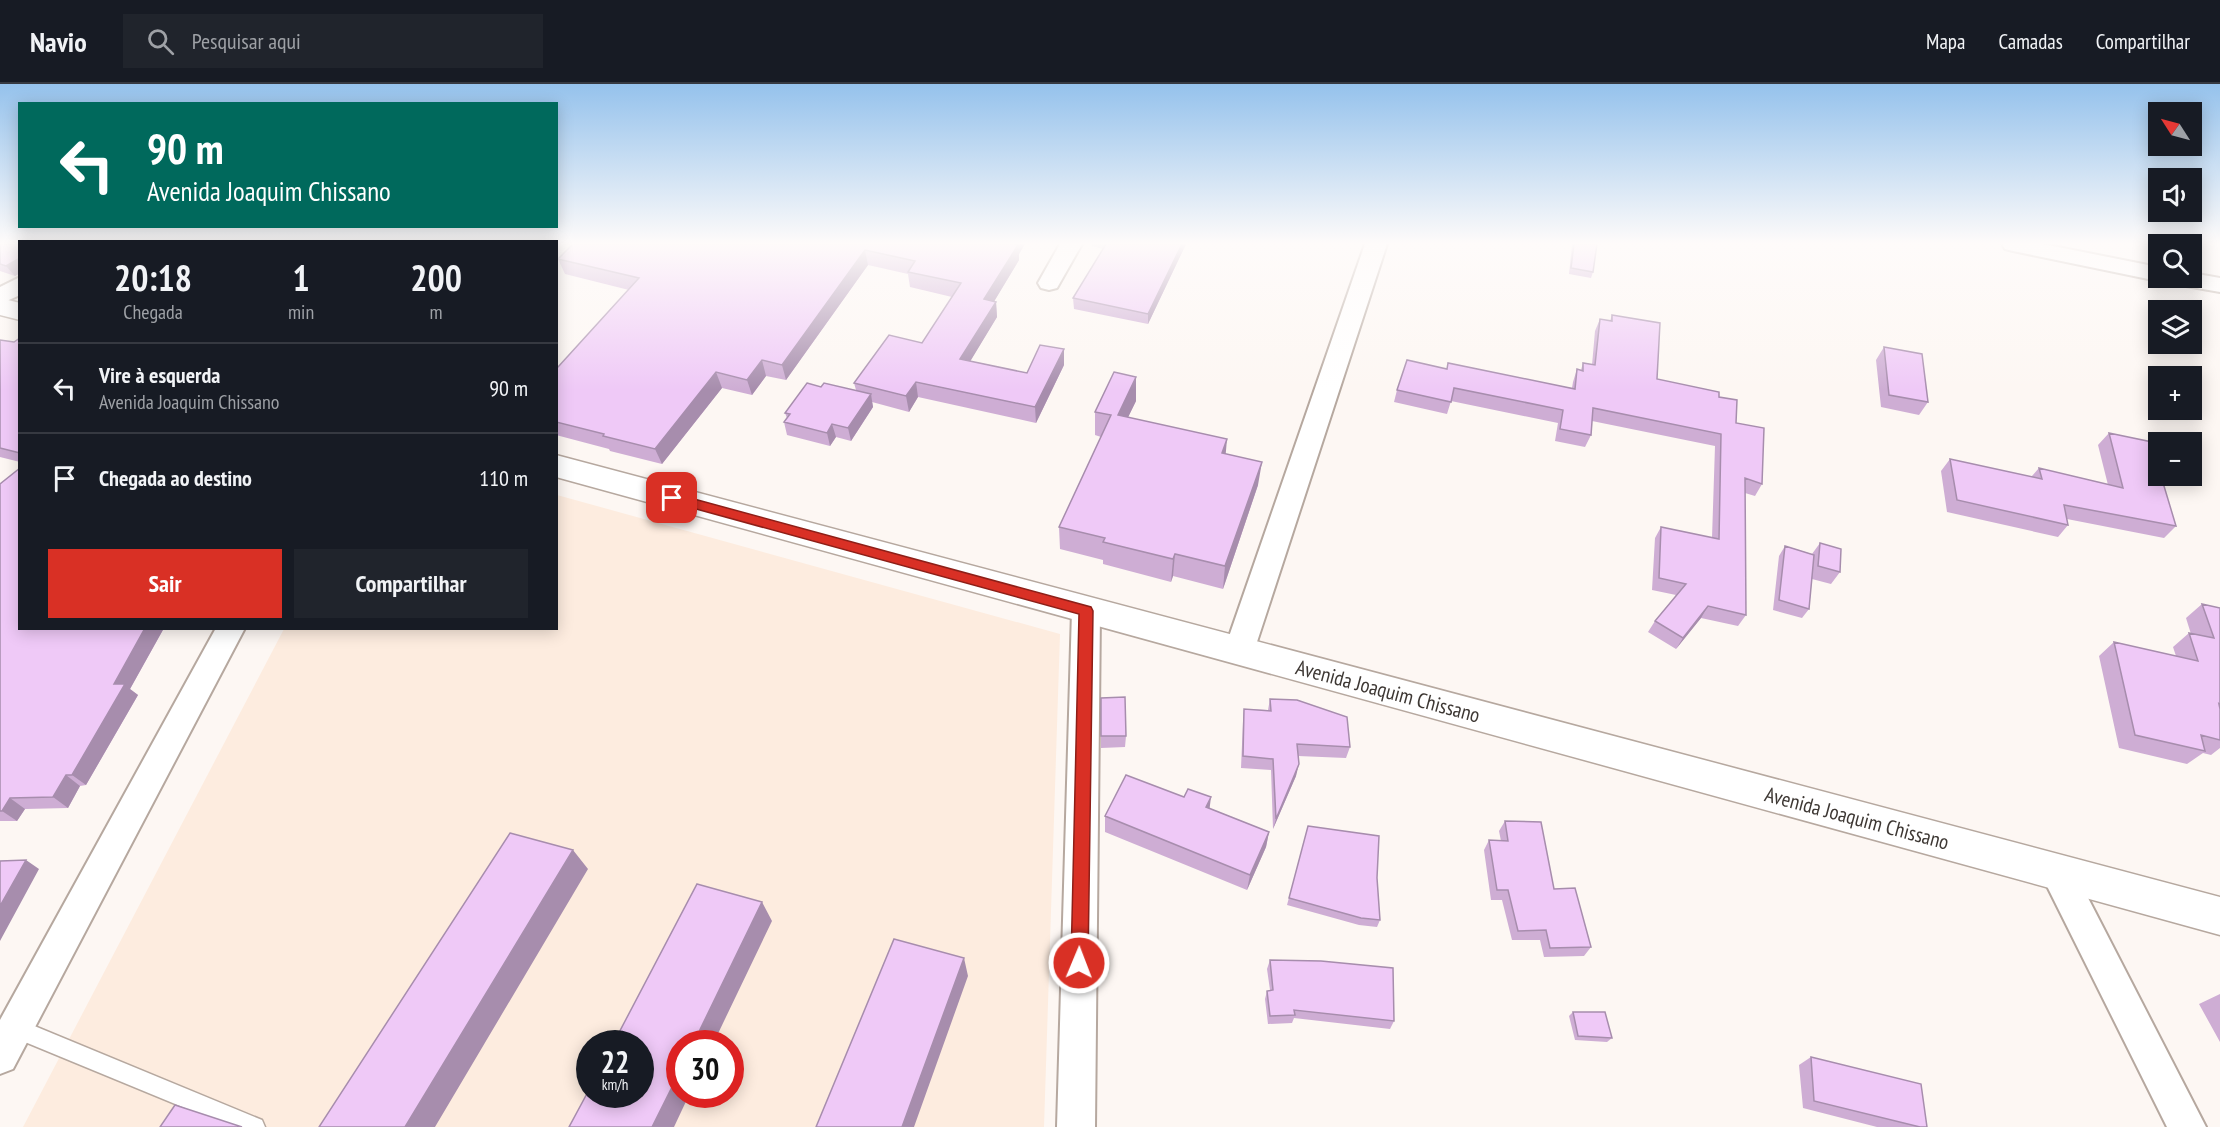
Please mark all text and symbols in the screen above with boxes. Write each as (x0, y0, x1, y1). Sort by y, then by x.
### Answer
search box (123, 14, 543, 68)
text: Navio (30, 23, 87, 60)
icon: search (144, 25, 177, 58)
text: Pesquisar aqui (192, 27, 301, 55)
text: Mapa (1926, 28, 1965, 55)
text: Camadas (1998, 28, 2063, 55)
text: Compartilhar (2096, 28, 2190, 55)
north arrow (2148, 102, 2202, 156)
map controls (2148, 102, 2202, 486)
text: 90 m (147, 121, 224, 176)
icon: left (48, 126, 126, 204)
button: sound (2148, 168, 2202, 222)
text: Avenida Joaquim Chissano (147, 174, 391, 208)
button: search (2148, 234, 2202, 288)
text: 20:18 (114, 254, 192, 301)
text: 1 (292, 254, 310, 301)
text: 200 (410, 254, 462, 301)
text: Chegada (123, 299, 183, 325)
text: min (288, 299, 314, 325)
text: m (430, 299, 443, 325)
button: layers (2148, 300, 2202, 354)
text: Vire à esquerda (99, 361, 220, 389)
button: + (2148, 366, 2202, 420)
icon: left (48, 372, 81, 405)
text: 90 m (489, 374, 528, 402)
text: Avenida Joaquim Chissano (99, 389, 280, 415)
button: − (2148, 432, 2202, 486)
icon: arrive (48, 462, 81, 495)
text: Chegada ao destino (99, 464, 252, 492)
text: 110 m (479, 464, 528, 492)
pin (646, 472, 697, 523)
icon: arrive (655, 481, 688, 514)
button: Sair (48, 549, 282, 618)
button: Compartilhar (294, 549, 528, 618)
street label: Avenida Joaquim Chissano (1293, 653, 1483, 729)
street label: Avenida Joaquim Chissano (1762, 780, 1952, 856)
position arrow (1047, 931, 1111, 995)
speed limit sign: 30 (666, 1030, 744, 1108)
text: 22 (601, 1042, 629, 1081)
text: km/h (602, 1075, 628, 1094)

